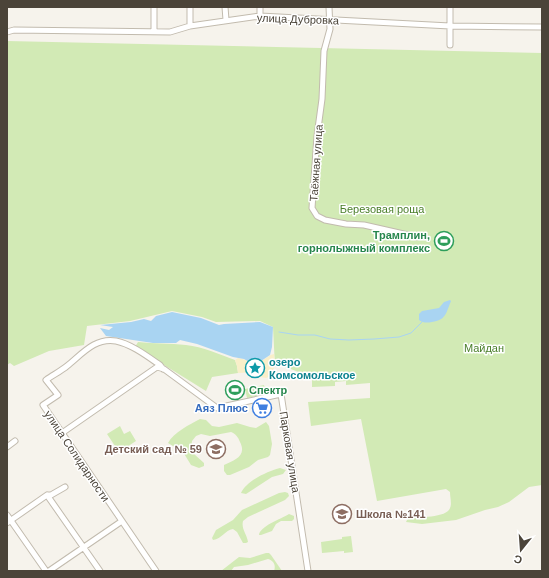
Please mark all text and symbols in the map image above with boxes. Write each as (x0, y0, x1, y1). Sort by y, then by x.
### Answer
street label: улица Дубровка (257, 12, 340, 26)
street label: Таёжная улица (307, 123, 325, 202)
park label: Березовая роща (340, 203, 425, 215)
place label: Трамплин, горнолыжный комплекс (298, 229, 430, 254)
sports icon: Трамплин, горнолыжный комплекс (433, 230, 455, 252)
park label: Майдан (464, 342, 504, 354)
place label: озеро Комсомольское (269, 356, 355, 381)
place icon: озеро Комсомольское (244, 357, 266, 379)
sports icon: Спектр (224, 379, 246, 401)
place label: Спектр (249, 384, 288, 396)
supermarket icon: Аяз Плюс (251, 397, 273, 419)
place label: Аяз Плюс (195, 402, 248, 414)
street label: улица Солидарности (42, 408, 112, 504)
street label: Парковая улица (278, 410, 302, 494)
school or university icon: Детский сад № 59 (205, 438, 227, 460)
place label: Детский сад № 59 (105, 443, 202, 455)
school or university icon: Школа №141 (331, 503, 353, 525)
place label: Школа №141 (356, 508, 426, 520)
north arrow (501, 530, 541, 570)
text: С (512, 553, 524, 566)

